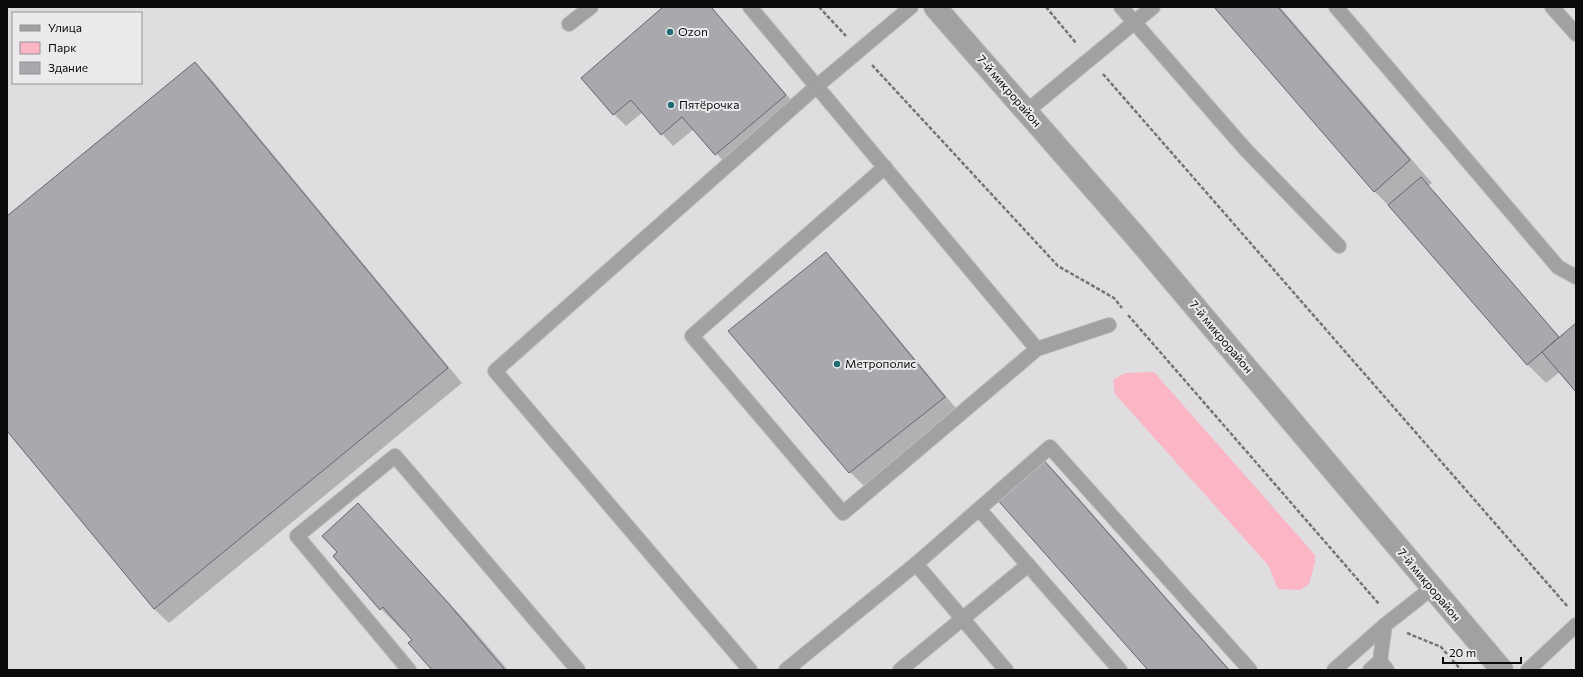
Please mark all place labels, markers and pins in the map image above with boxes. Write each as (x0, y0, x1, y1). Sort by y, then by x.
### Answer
place label: Ozon (678, 24, 708, 38)
marker: Ozon (665, 27, 675, 37)
place label: Пятёрочка (679, 97, 739, 111)
marker: Пятёрочка (666, 100, 676, 110)
place label: Метрополис (845, 356, 916, 370)
marker: Метрополис (832, 359, 842, 369)

